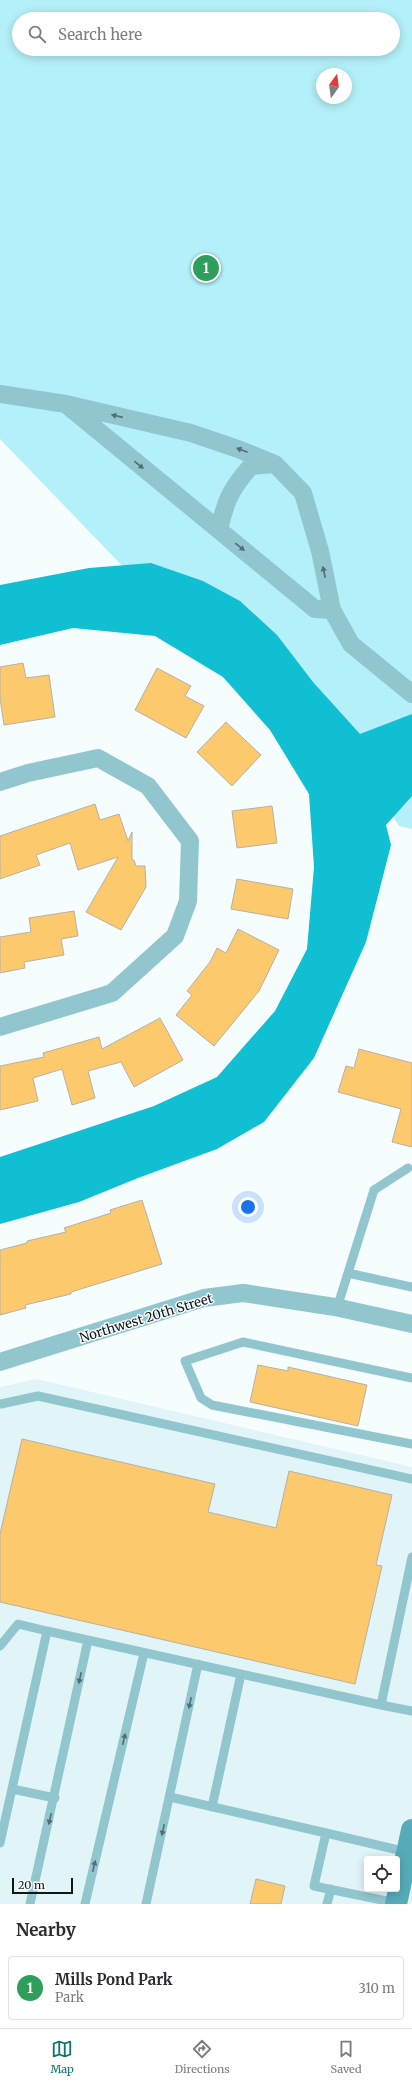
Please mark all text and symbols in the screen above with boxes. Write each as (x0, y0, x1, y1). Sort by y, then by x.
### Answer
search box (12, 12, 400, 56)
icon: search (26, 23, 48, 45)
text: Search here (58, 25, 142, 44)
north arrow (316, 68, 352, 104)
pin: 1 (193, 253, 219, 283)
one-way arrow (111, 412, 123, 418)
one-way arrow (236, 447, 248, 453)
one-way arrow (134, 460, 145, 469)
one-way arrow (234, 543, 245, 552)
one-way arrow (321, 566, 327, 578)
your location (238, 1197, 258, 1217)
street label: Northwest 20th Street (77, 1290, 215, 1346)
one-way arrow (77, 1672, 83, 1684)
one-way arrow (187, 1696, 193, 1709)
one-way arrow (121, 1733, 127, 1746)
one-way arrow (46, 1813, 52, 1825)
one-way arrow (159, 1824, 165, 1836)
map controls (364, 1856, 400, 1892)
button: locate (364, 1856, 400, 1892)
one-way arrow (91, 1860, 97, 1872)
scale bar (12, 1876, 73, 1895)
text: 20 m (18, 1878, 45, 1892)
text: Nearby (16, 1919, 76, 1941)
text: Mills Pond Park (55, 1970, 173, 1989)
text: 1 (27, 1980, 33, 1997)
text: 310 m (358, 1980, 395, 1997)
text: Park (55, 1989, 84, 2006)
tab: Map (50, 2038, 74, 2076)
tab: Directions (175, 2038, 230, 2076)
tab: Saved (330, 2038, 362, 2076)

